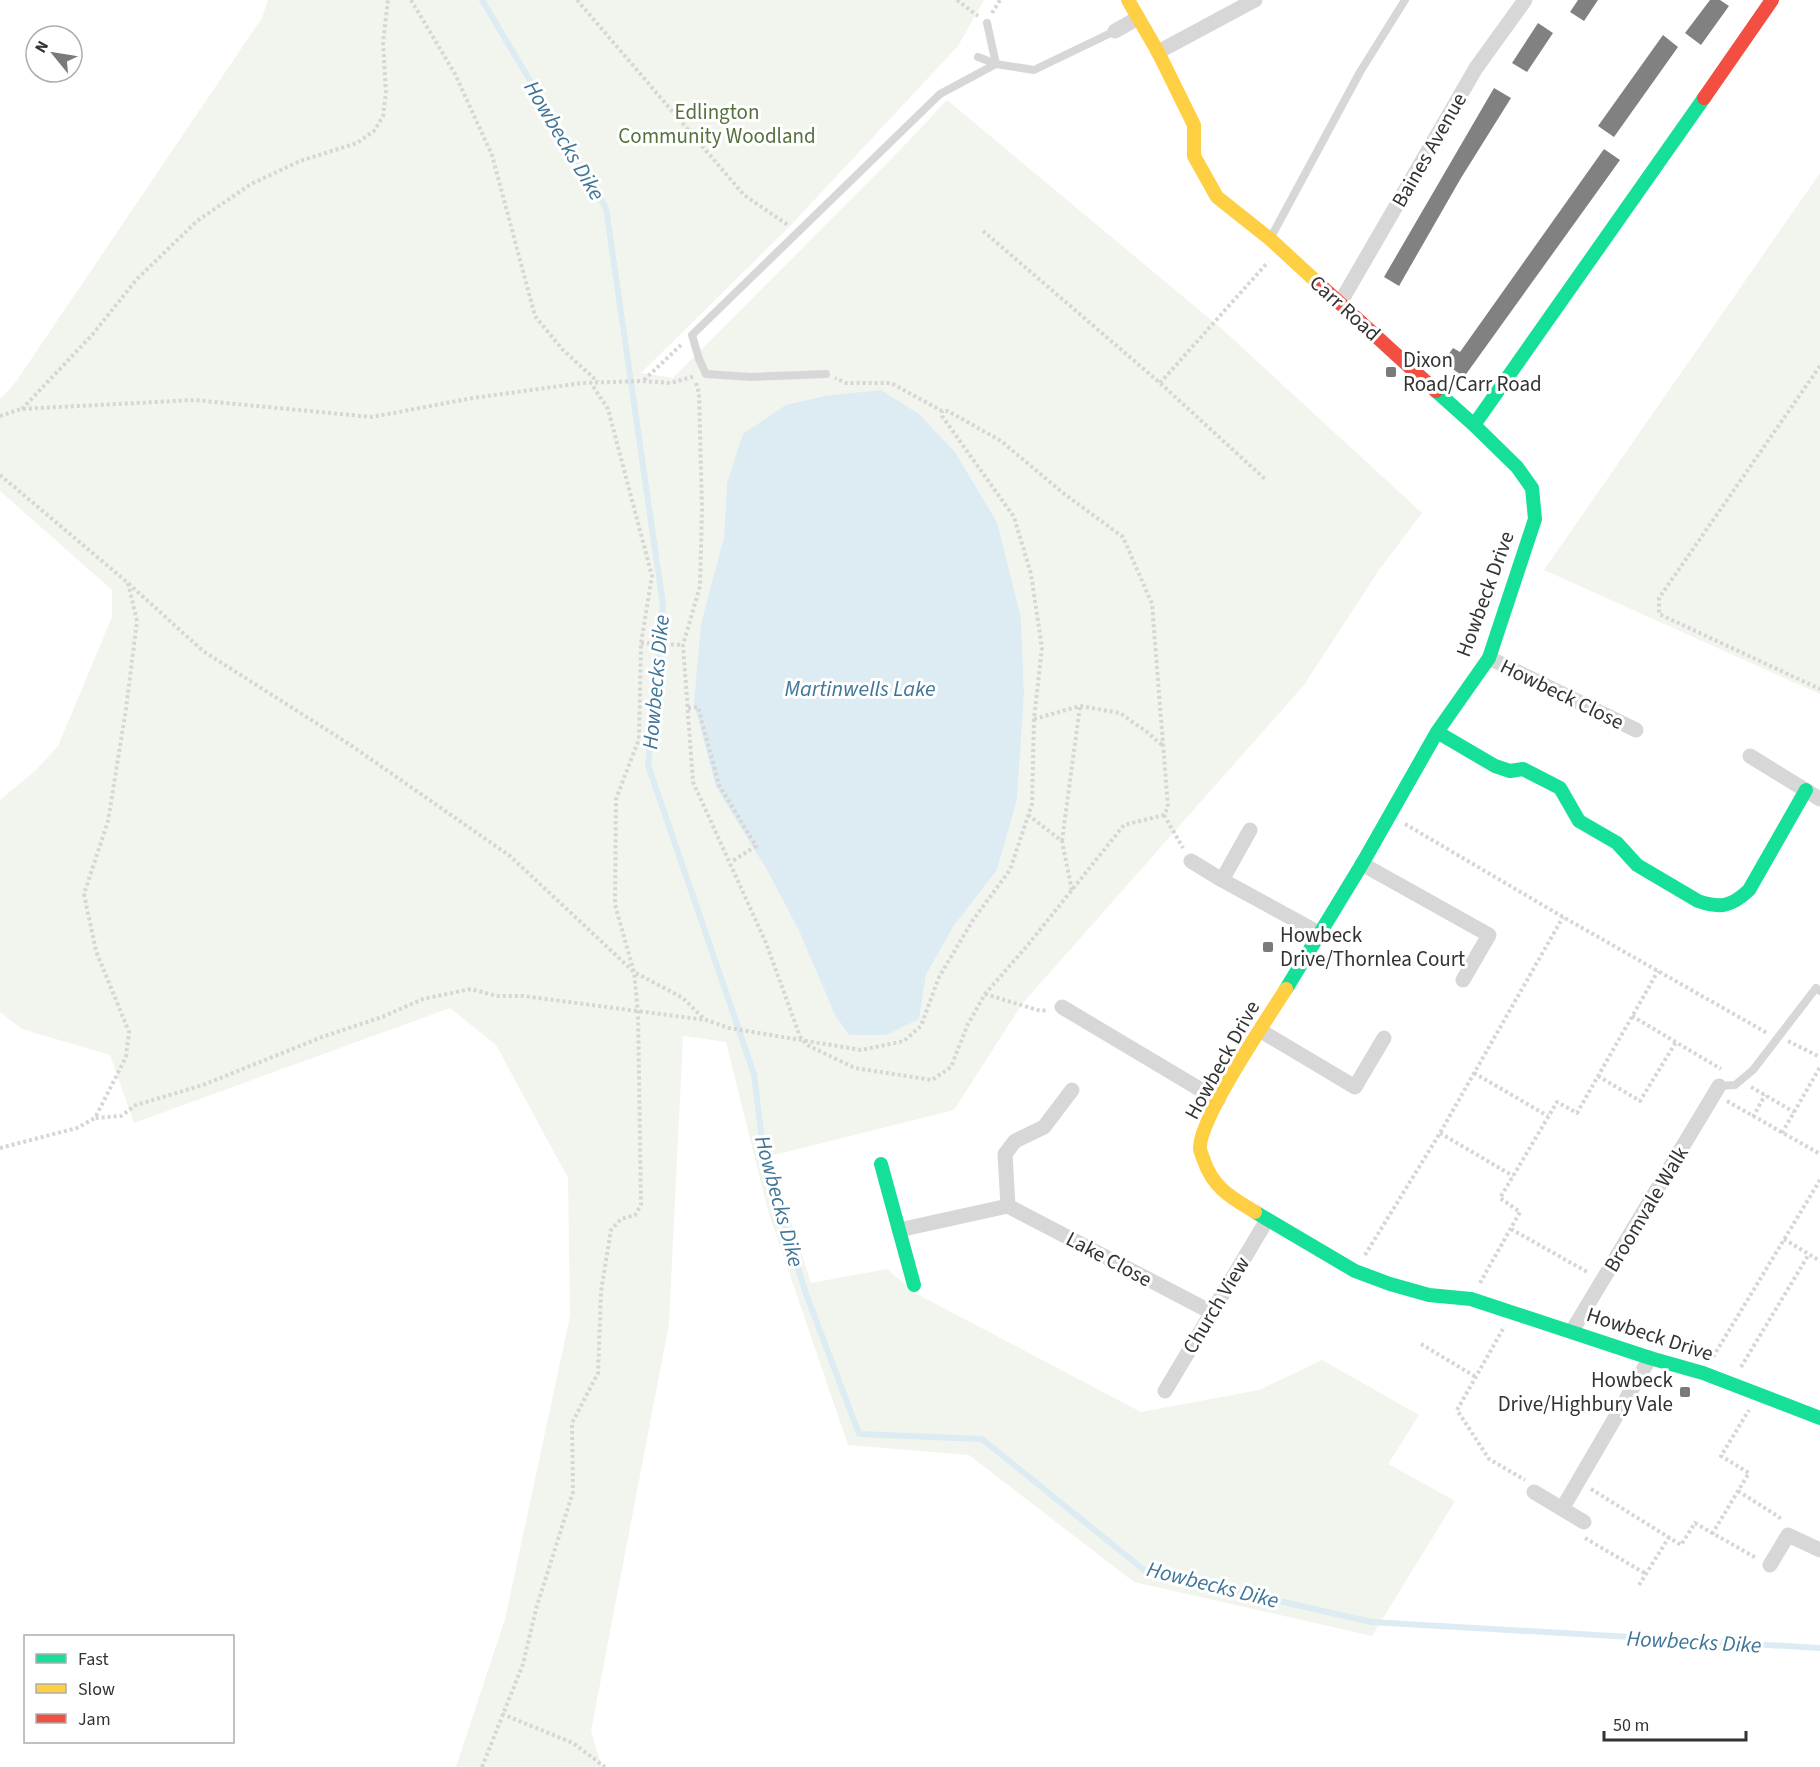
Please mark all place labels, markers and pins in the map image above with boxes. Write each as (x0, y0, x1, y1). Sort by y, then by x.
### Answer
place label: Dixon Road/Carr Road (1403, 345, 1542, 399)
marker: Dixon Road/Carr Road (1384, 365, 1398, 379)
place label: Howbeck Drive/Thornlea Court (1280, 920, 1465, 974)
marker: Howbeck Drive/Thornlea Court (1261, 940, 1275, 954)
place label: Howbeck Drive/Highbury Vale (1498, 1365, 1674, 1419)
marker: Howbeck Drive/Highbury Vale (1678, 1385, 1692, 1399)

